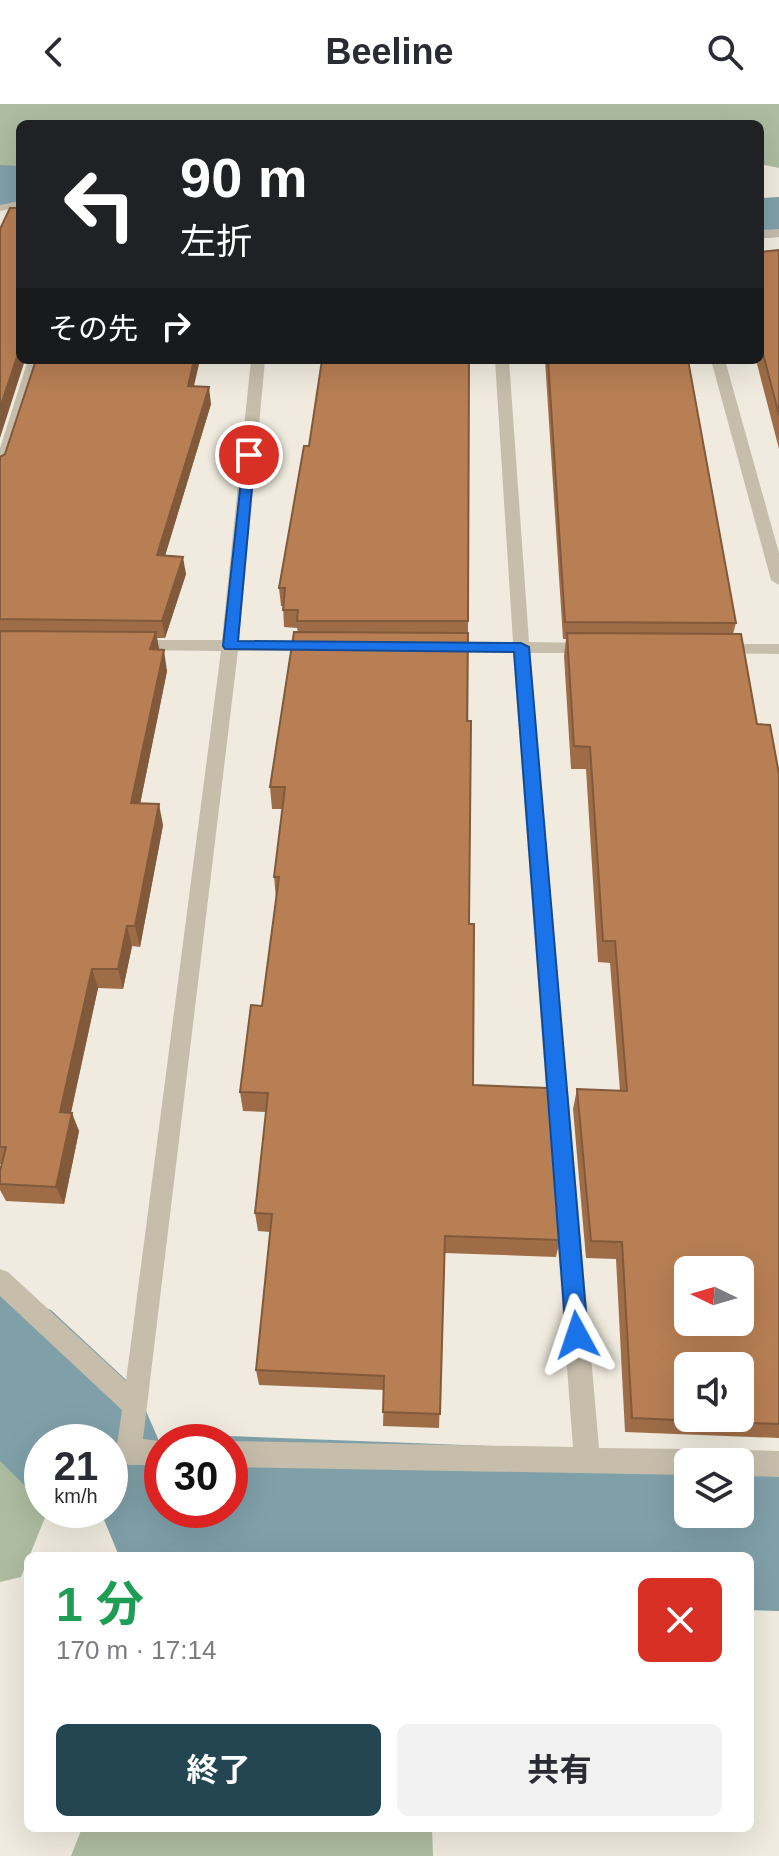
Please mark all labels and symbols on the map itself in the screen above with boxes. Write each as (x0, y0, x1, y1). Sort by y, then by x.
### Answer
pin (215, 421, 283, 489)
north arrow (674, 1256, 754, 1336)
position arrow (535, 1293, 619, 1377)
speed limit sign: 30 (144, 1424, 248, 1528)

